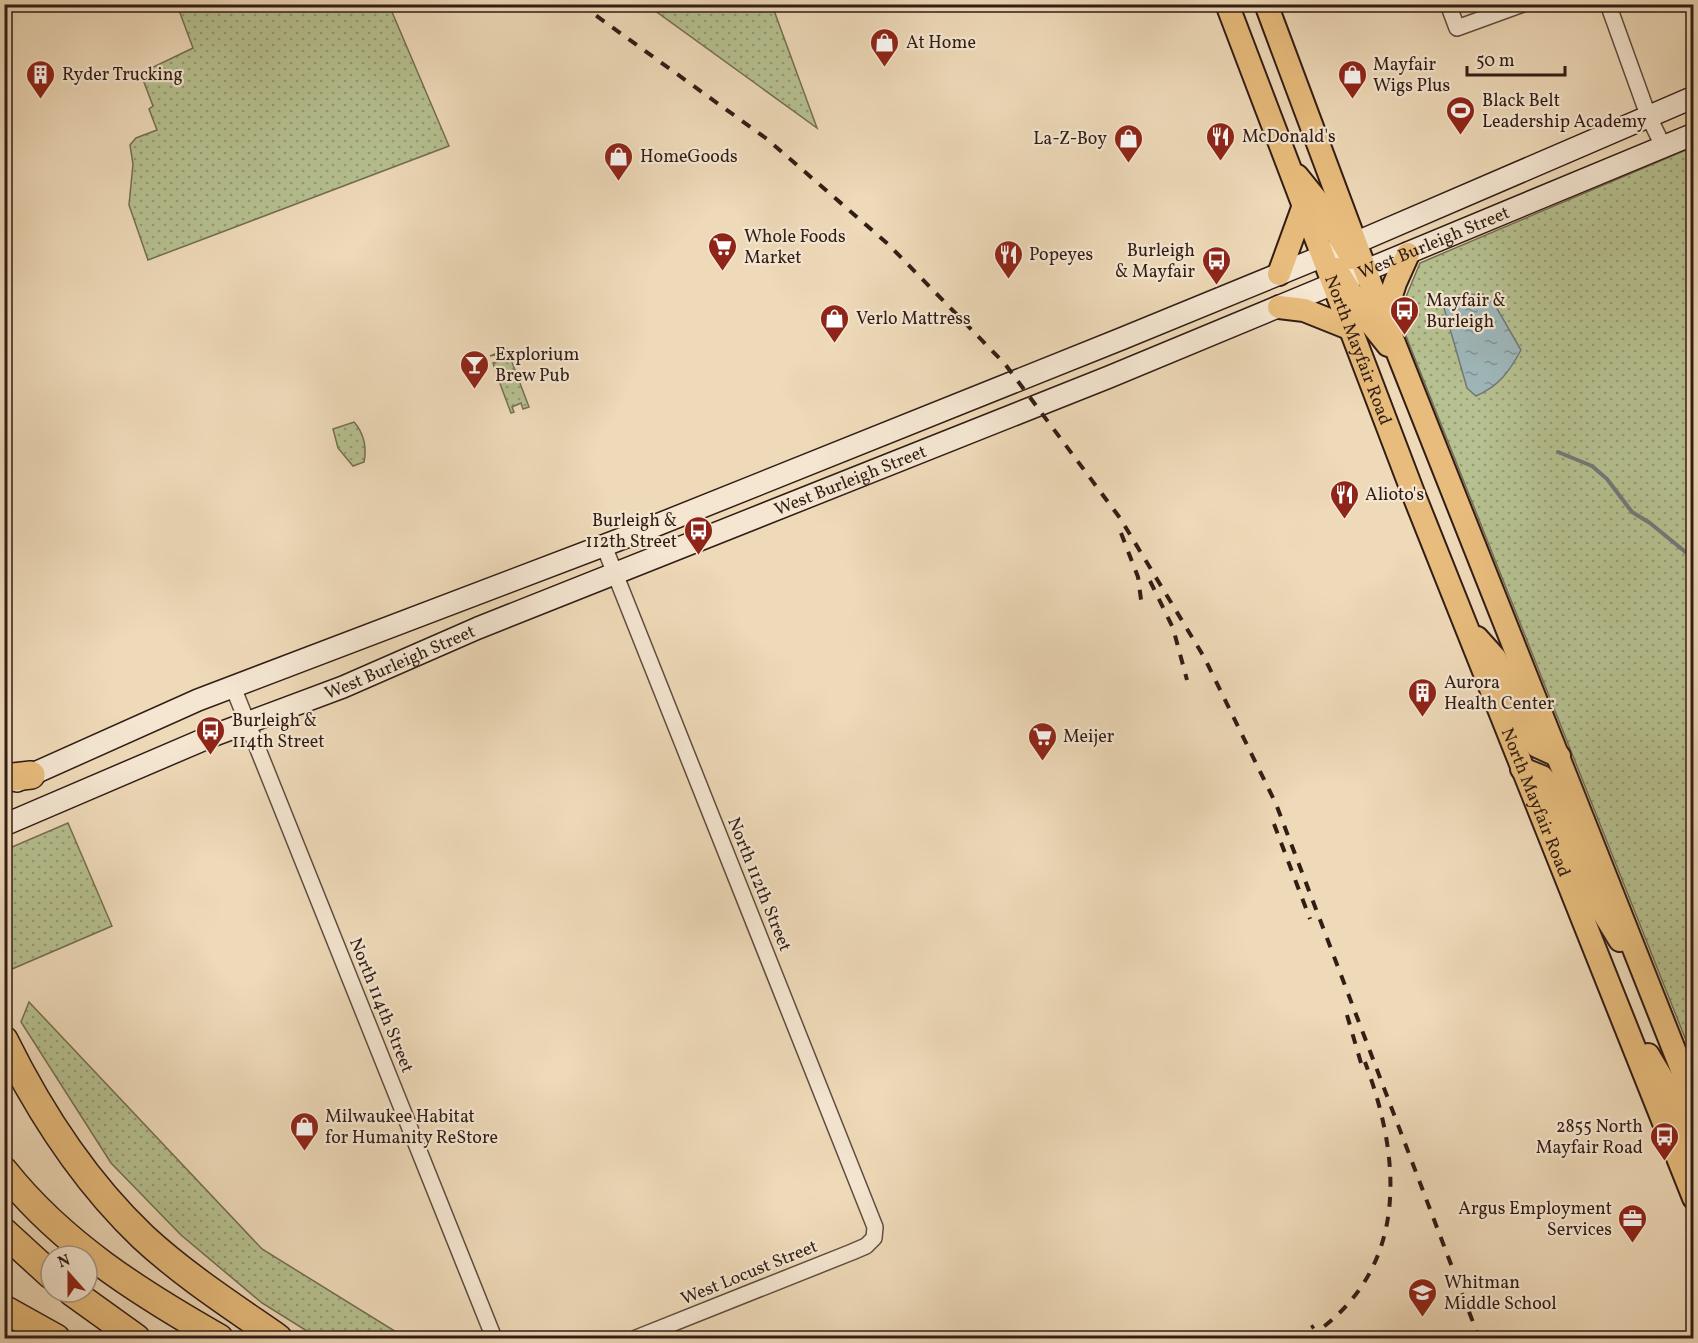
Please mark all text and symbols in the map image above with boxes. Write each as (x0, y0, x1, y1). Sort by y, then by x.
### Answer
shop icon: At Home (869, 26, 901, 68)
place label: At Home (906, 31, 976, 56)
scale bar (1467, 39, 1564, 77)
text: 50 m (1476, 49, 1515, 74)
place label: Mayfair Wigs Plus (1373, 53, 1450, 99)
building icon: Ryder Trucking (25, 58, 57, 100)
shop icon: Mayfair Wigs Plus (1336, 58, 1368, 100)
place label: Ryder Trucking (62, 63, 183, 88)
place label: Black Belt Leadership Academy (1482, 89, 1647, 135)
sports icon: Black Belt Leadership Academy (1445, 94, 1477, 136)
restaurant icon: McDonald's (1205, 120, 1237, 162)
shop icon: La-Z-Boy (1112, 122, 1144, 164)
place label: McDonald's (1242, 125, 1336, 150)
place label: La-Z-Boy (1033, 127, 1107, 152)
shop icon: HomeGoods (603, 140, 635, 182)
place label: HomeGoods (640, 145, 738, 170)
street label: West Burleigh Street (1355, 201, 1514, 286)
place label: Whole Foods Market (744, 225, 846, 271)
supermarket icon: Whole Foods Market (707, 230, 739, 272)
restaurant icon: Popeyes (992, 238, 1024, 280)
place label: Burleigh & Mayfair (1115, 239, 1195, 285)
place label: Popeyes (1029, 243, 1093, 268)
bus stop icon: Burleigh & Mayfair (1200, 244, 1232, 286)
street label: North Mayfair Road (1317, 272, 1397, 429)
place label: Mayfair & Burleigh (1426, 289, 1506, 335)
bus stop icon: Mayfair & Burleigh (1389, 294, 1421, 336)
shop icon: Verlo Mattress (819, 302, 851, 344)
place label: Verlo Mattress (856, 307, 971, 332)
place label: Explorium Brew Pub (495, 343, 579, 389)
bar icon: Explorium Brew Pub (458, 348, 490, 390)
street label: West Burleigh Street (771, 440, 931, 523)
restaurant icon: Alioto's (1328, 478, 1360, 520)
place label: Alioto's (1365, 483, 1424, 508)
place label: Burleigh & 112th Street (586, 509, 677, 555)
bus stop icon: Burleigh & 112th Street (682, 514, 714, 556)
street label: West Burleigh Street (321, 620, 479, 707)
place label: Aurora Health Center (1444, 671, 1555, 717)
building icon: Aurora Health Center (1407, 676, 1439, 718)
place label: Burleigh & 114th Street (232, 709, 325, 755)
bus stop icon: Burleigh & 114th Street (195, 714, 227, 756)
supermarket icon: Meijer (1026, 720, 1058, 762)
street label: North Mayfair Road (1494, 724, 1576, 881)
place label: Meijer (1063, 725, 1115, 750)
street label: North 112th Street (720, 814, 797, 955)
street label: North 114th Street (342, 934, 419, 1077)
place label: Milwaukee Habitat for Humanity ReStore (325, 1105, 498, 1151)
shop icon: Milwaukee Habitat for Humanity ReStore (288, 1110, 320, 1152)
place label: 2855 North Mayfair Road (1536, 1115, 1643, 1161)
bus stop icon: 2855 North Mayfair Road (1648, 1120, 1680, 1162)
place label: Argus Employment Services (1458, 1197, 1612, 1243)
office icon: Argus Employment Services (1617, 1202, 1649, 1244)
street label: West Locust Street (677, 1235, 822, 1312)
north arrow (39, 1244, 99, 1304)
text: N (55, 1249, 74, 1274)
place label: Whitman Middle School (1444, 1271, 1557, 1317)
school or university icon: Whitman Middle School (1407, 1276, 1439, 1318)

